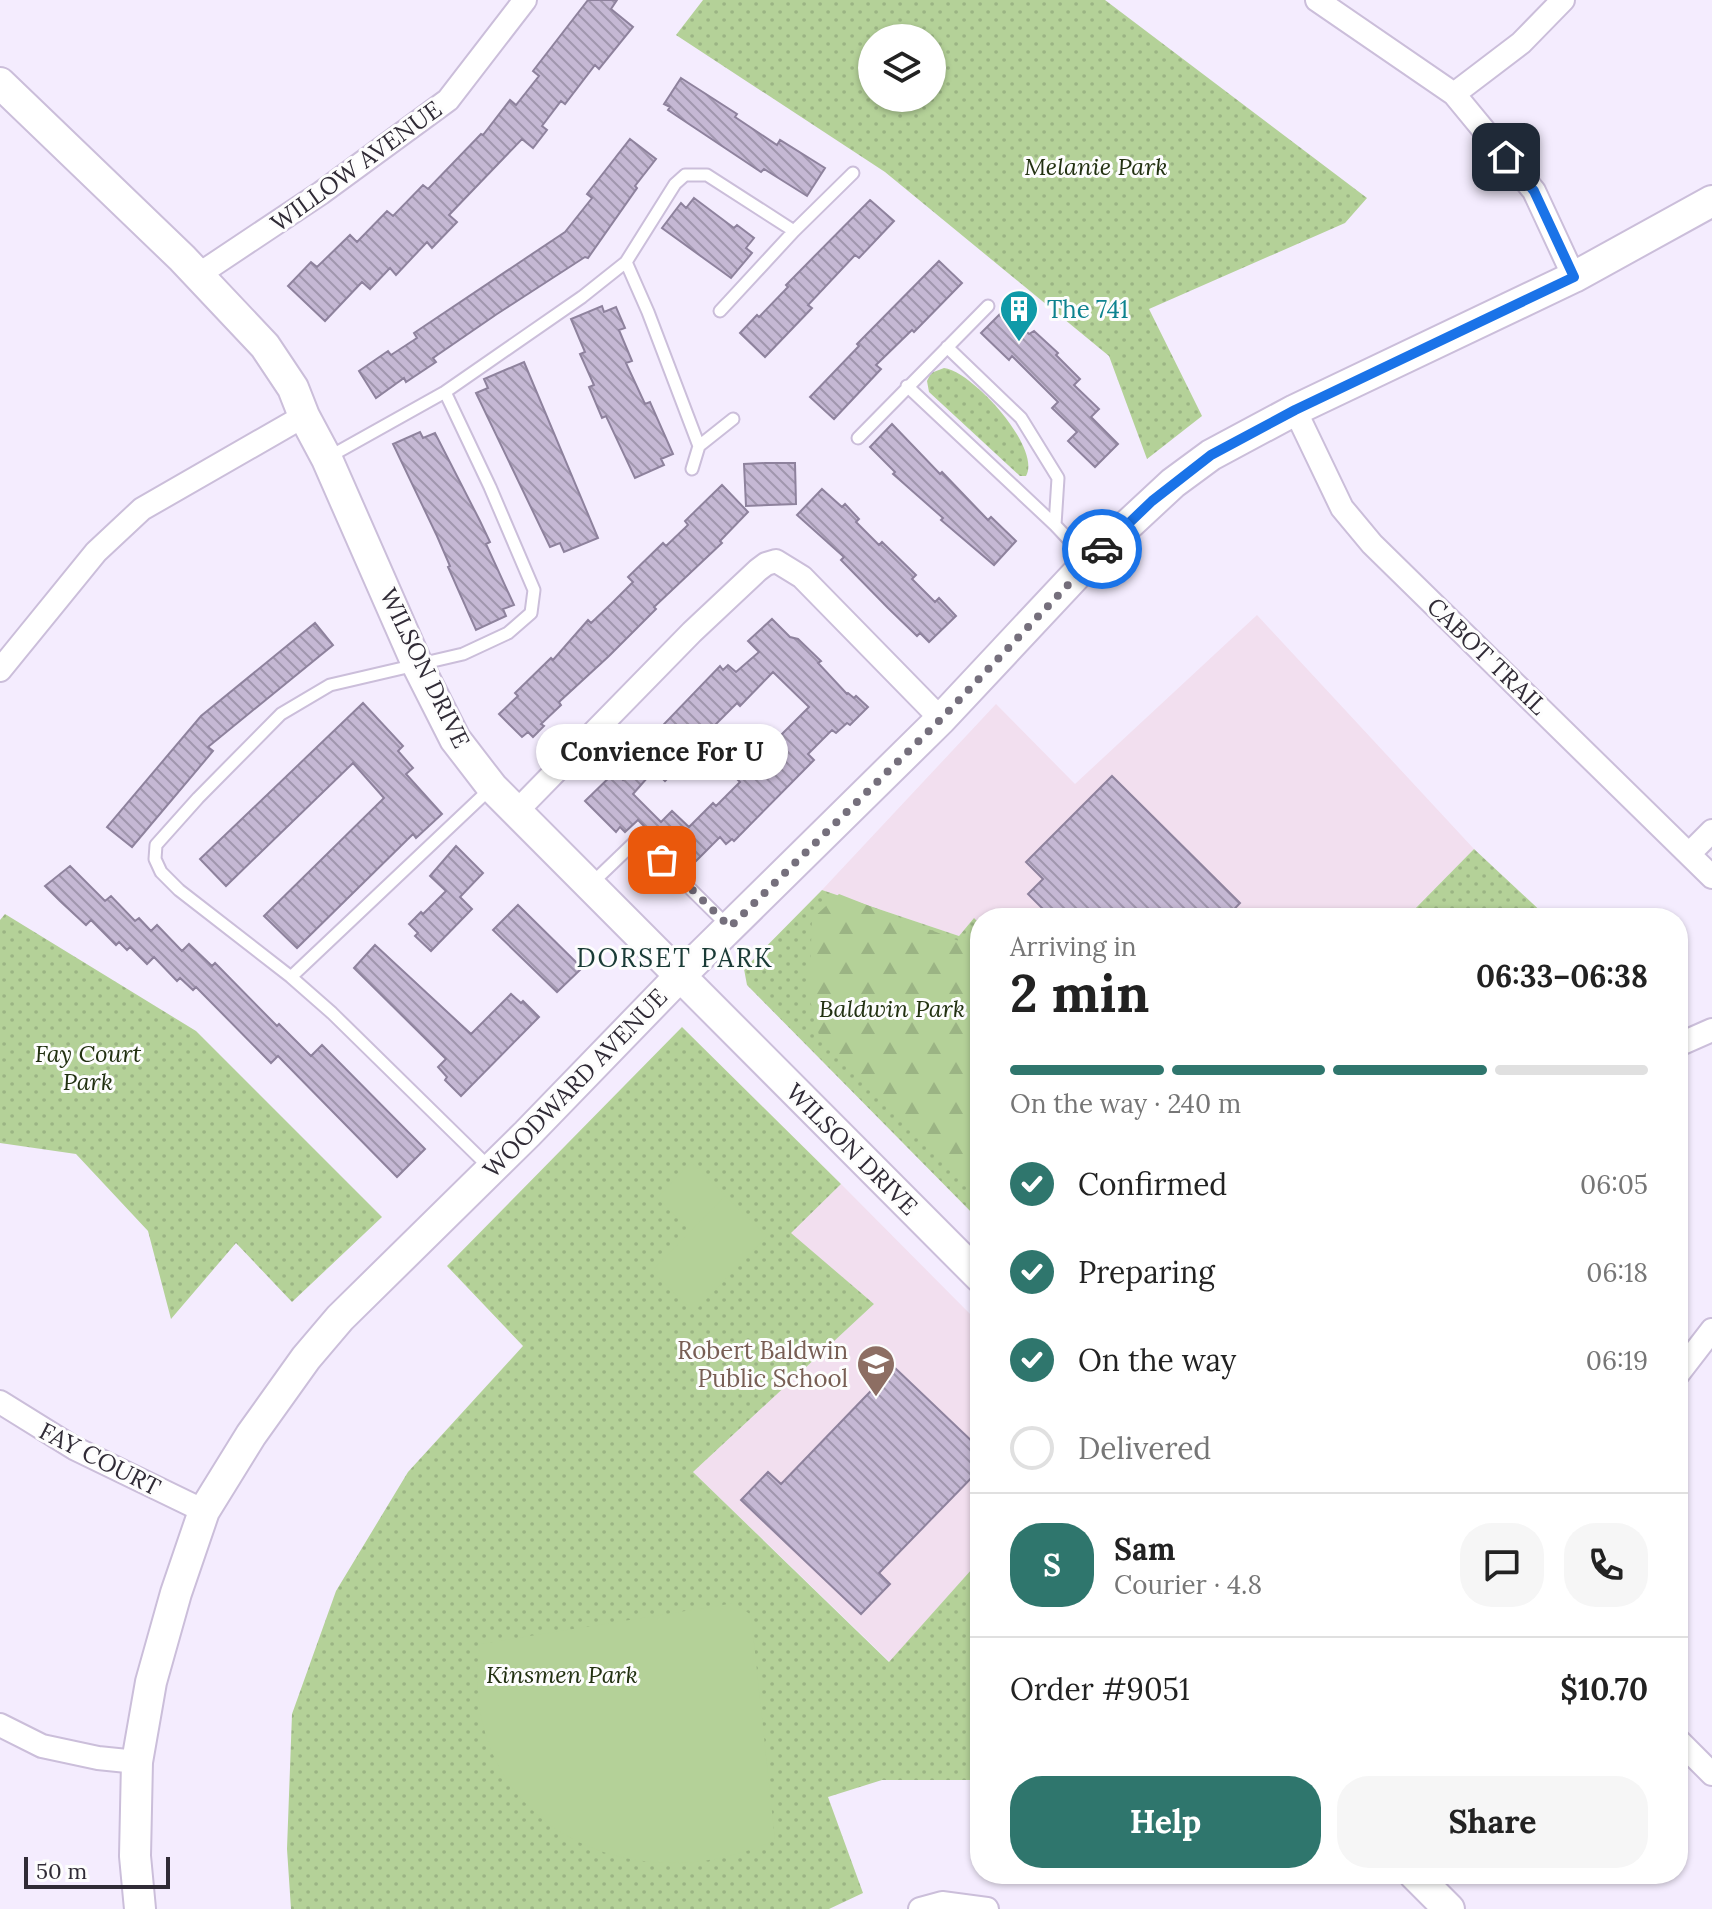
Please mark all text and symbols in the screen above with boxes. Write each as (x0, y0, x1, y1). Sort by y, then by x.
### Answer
map controls (858, 24, 946, 112)
button: layers (858, 24, 946, 112)
street label: WILLOW AVENUE (264, 93, 448, 239)
pin (1472, 123, 1540, 191)
icon: home (1484, 135, 1528, 179)
park label: Melanie Park (1024, 151, 1168, 182)
building icon: The 741 (998, 288, 1040, 343)
place label: The 741 (1047, 294, 1129, 325)
courier (1062, 509, 1142, 589)
icon: car (1080, 527, 1124, 571)
street label: WILSON DRIVE (373, 583, 477, 753)
street label: CABOT TRAIL (1420, 591, 1554, 721)
callout: Convience For U (536, 724, 788, 780)
text: Convience For U (560, 735, 764, 768)
pin (628, 826, 696, 894)
icon: bag (640, 838, 684, 882)
text: Arriving in (1010, 930, 1137, 963)
district label: DORSET PARK (576, 941, 774, 974)
text: 06:33–06:38 (1476, 957, 1648, 995)
text: 2 min (1010, 960, 1149, 1026)
street label: WOODWARD AVENUE (476, 982, 674, 1184)
park label: Baldwin Park (819, 993, 965, 1024)
park label: Fay Court Park (35, 1038, 142, 1097)
street label: WILSON DRIVE (779, 1076, 925, 1222)
text: On the way · 240 m (1010, 1087, 1241, 1120)
icon: check (1010, 1162, 1054, 1206)
text: Confirmed (1078, 1165, 1227, 1203)
text: 06:05 (1580, 1168, 1648, 1201)
icon: check (1010, 1250, 1054, 1294)
text: Preparing (1078, 1253, 1215, 1291)
text: 06:18 (1586, 1256, 1648, 1289)
place label: Robert Baldwin Public School (677, 1335, 848, 1394)
icon: check (1010, 1338, 1054, 1382)
text: On the way (1078, 1341, 1236, 1379)
school or university icon: Robert Baldwin Public School (855, 1343, 897, 1398)
text: 06:19 (1586, 1344, 1648, 1377)
street label: FAY COURT (34, 1415, 166, 1503)
text: Delivered (1078, 1429, 1211, 1467)
button: chat (1460, 1523, 1544, 1607)
button: phone (1564, 1523, 1648, 1607)
text: Sam (1114, 1530, 1175, 1568)
text: S (1043, 1546, 1061, 1584)
text: Courier · 4.8 (1114, 1568, 1262, 1601)
park label: Kinsmen Park (486, 1659, 638, 1690)
text: Order #9051 (1010, 1670, 1190, 1708)
text: $10.70 (1560, 1670, 1648, 1708)
button: Help (1010, 1776, 1321, 1868)
button: Share (1337, 1776, 1648, 1868)
scale bar (24, 1853, 170, 1889)
text: 50 m (36, 1857, 87, 1885)

